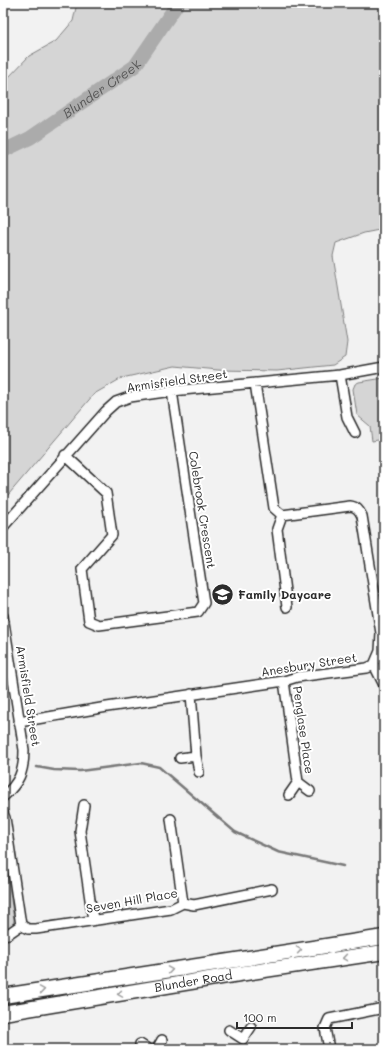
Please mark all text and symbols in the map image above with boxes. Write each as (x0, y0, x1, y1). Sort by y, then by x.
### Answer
water label: Blunder Creek (59, 55, 145, 121)
street label: Armisfield Street (125, 365, 228, 395)
street label: Colebrook Crescent (186, 450, 220, 570)
school or university icon: Family Daycare (210, 582, 236, 608)
place label: Family Daycare (238, 586, 331, 602)
street label: Armisfield Street (13, 644, 45, 747)
street label: Anesbury Street (260, 649, 358, 679)
street label: Penglase Place (290, 685, 318, 775)
street label: Seven Hill Place (85, 884, 179, 916)
one-way arrow (295, 946, 302, 955)
one-way arrow (342, 953, 349, 962)
street label: Blunder Road (153, 966, 234, 995)
one-way arrow (167, 966, 173, 975)
one-way arrow (38, 986, 45, 995)
one-way arrow (117, 989, 123, 998)
scale bar (237, 1004, 352, 1030)
text: 100 m (243, 1009, 277, 1025)

